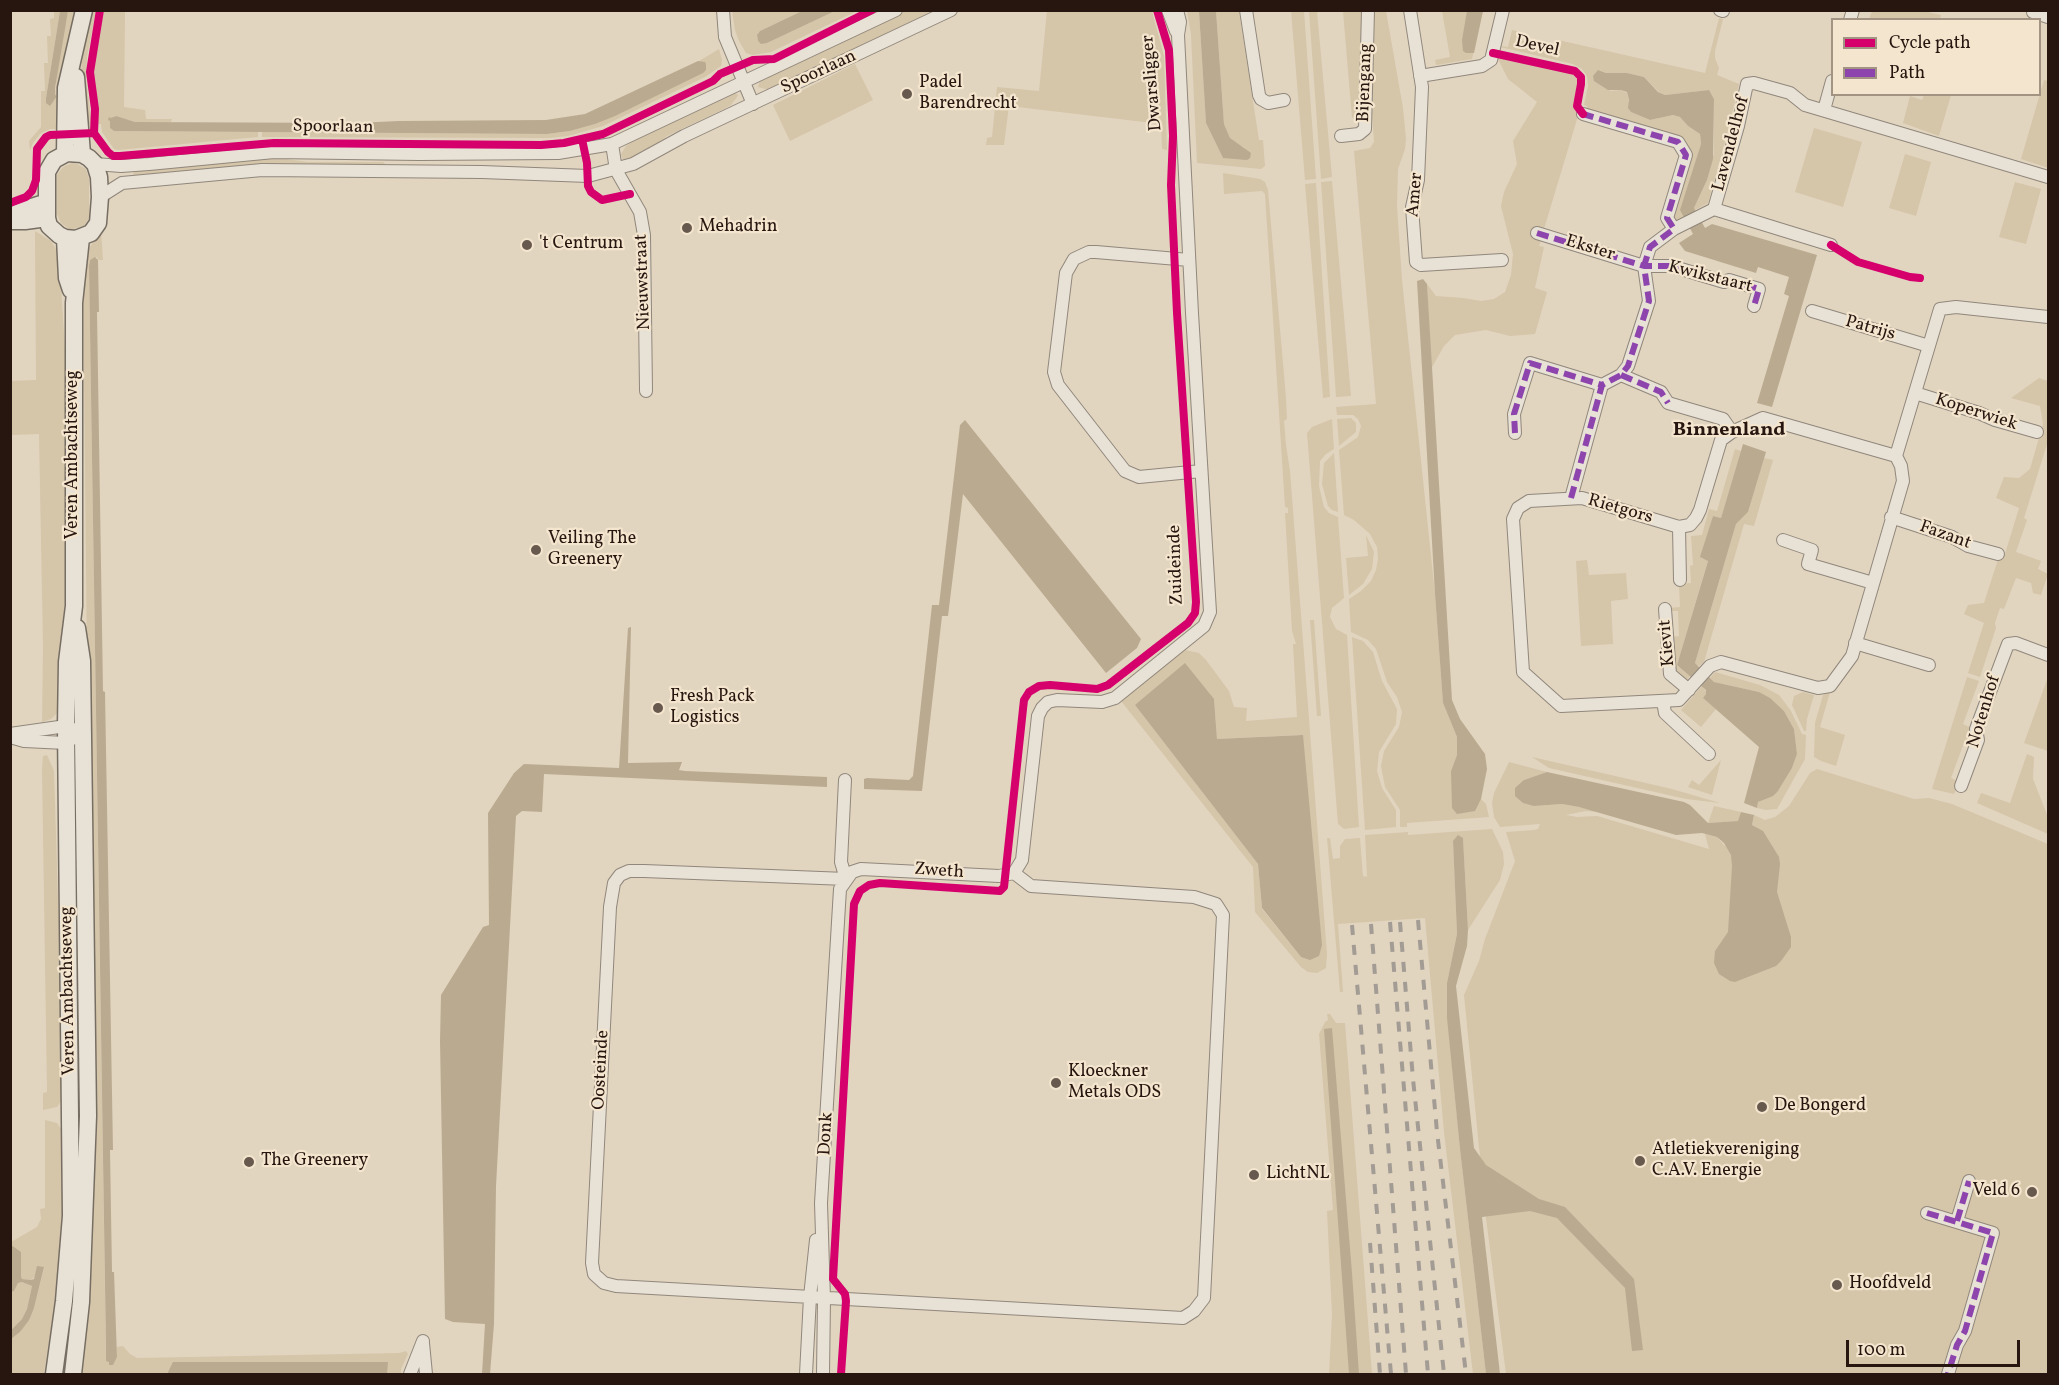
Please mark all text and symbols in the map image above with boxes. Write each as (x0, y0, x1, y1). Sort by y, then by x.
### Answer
legend (1831, 18, 2041, 96)
street label: Devel (1513, 31, 1561, 63)
text: Cycle path (1889, 31, 1971, 56)
street label: Dwarsligger (1138, 34, 1168, 132)
street label: Bijengang (1354, 43, 1378, 123)
street label: Spoorlaan (778, 46, 860, 100)
text: Path (1889, 61, 1925, 86)
place label: Padel Barendrecht (919, 73, 1017, 116)
marker: Padel Barendrecht (900, 87, 914, 101)
street label: Lavendelhof (1709, 94, 1755, 194)
street label: Spoorlaan (292, 116, 374, 140)
street label: Amer (1403, 172, 1429, 218)
place label: Mehadrin (699, 217, 777, 239)
marker: Mehadrin (680, 221, 694, 235)
street label: Ekster (1563, 231, 1617, 267)
street label: Nieuwstraat (632, 233, 656, 331)
place label: 't Centrum (539, 234, 623, 256)
marker: 't Centrum (520, 238, 534, 252)
street label: Kwikstaart (1666, 257, 1754, 299)
street label: Patrijs (1842, 312, 1898, 346)
street label: Veren Ambachtseweg (63, 370, 85, 540)
street label: Koperwiek (1932, 390, 2020, 436)
district label: Binnenland (1673, 419, 1785, 443)
street label: Rietgors (1585, 490, 1655, 530)
street label: Fazant (1916, 517, 1974, 555)
street label: Zuideinde (1165, 524, 1189, 606)
place label: Veiling The Greenery (548, 529, 636, 572)
marker: Veiling The Greenery (529, 543, 543, 557)
street label: Kievit (1655, 619, 1681, 667)
street label: Notenhof (1964, 673, 2006, 751)
place label: Fresh Pack Logistics (670, 687, 754, 730)
marker: Fresh Pack Logistics (651, 701, 665, 715)
street label: Zweth (913, 859, 965, 885)
street label: Veren Ambachtseweg (57, 906, 81, 1076)
street label: Oosteinde (589, 1030, 615, 1110)
place label: Kloeckner Metals ODS (1068, 1062, 1161, 1104)
marker: Kloeckner Metals ODS (1049, 1076, 1063, 1090)
place label: De Bongerd (1774, 1096, 1866, 1118)
marker: De Bongerd (1755, 1100, 1769, 1114)
street label: Donk (815, 1112, 839, 1156)
place label: Atletiekvereniging C.A.V. Energie (1652, 1140, 1799, 1182)
place label: The Greenery (261, 1151, 368, 1173)
marker: Atletiekvereniging C.A.V. Energie (1633, 1154, 1647, 1168)
marker: The Greenery (242, 1155, 256, 1169)
place label: LichtNL (1266, 1164, 1330, 1186)
marker: LichtNL (1247, 1168, 1261, 1182)
place label: Veld 6 (1973, 1181, 2020, 1203)
marker: Veld 6 (2025, 1185, 2039, 1199)
place label: Hoofdveld (1849, 1274, 1931, 1296)
marker: Hoofdveld (1830, 1278, 1844, 1292)
scale bar (1849, 1328, 2023, 1366)
text: 100 m (1857, 1338, 1906, 1363)

